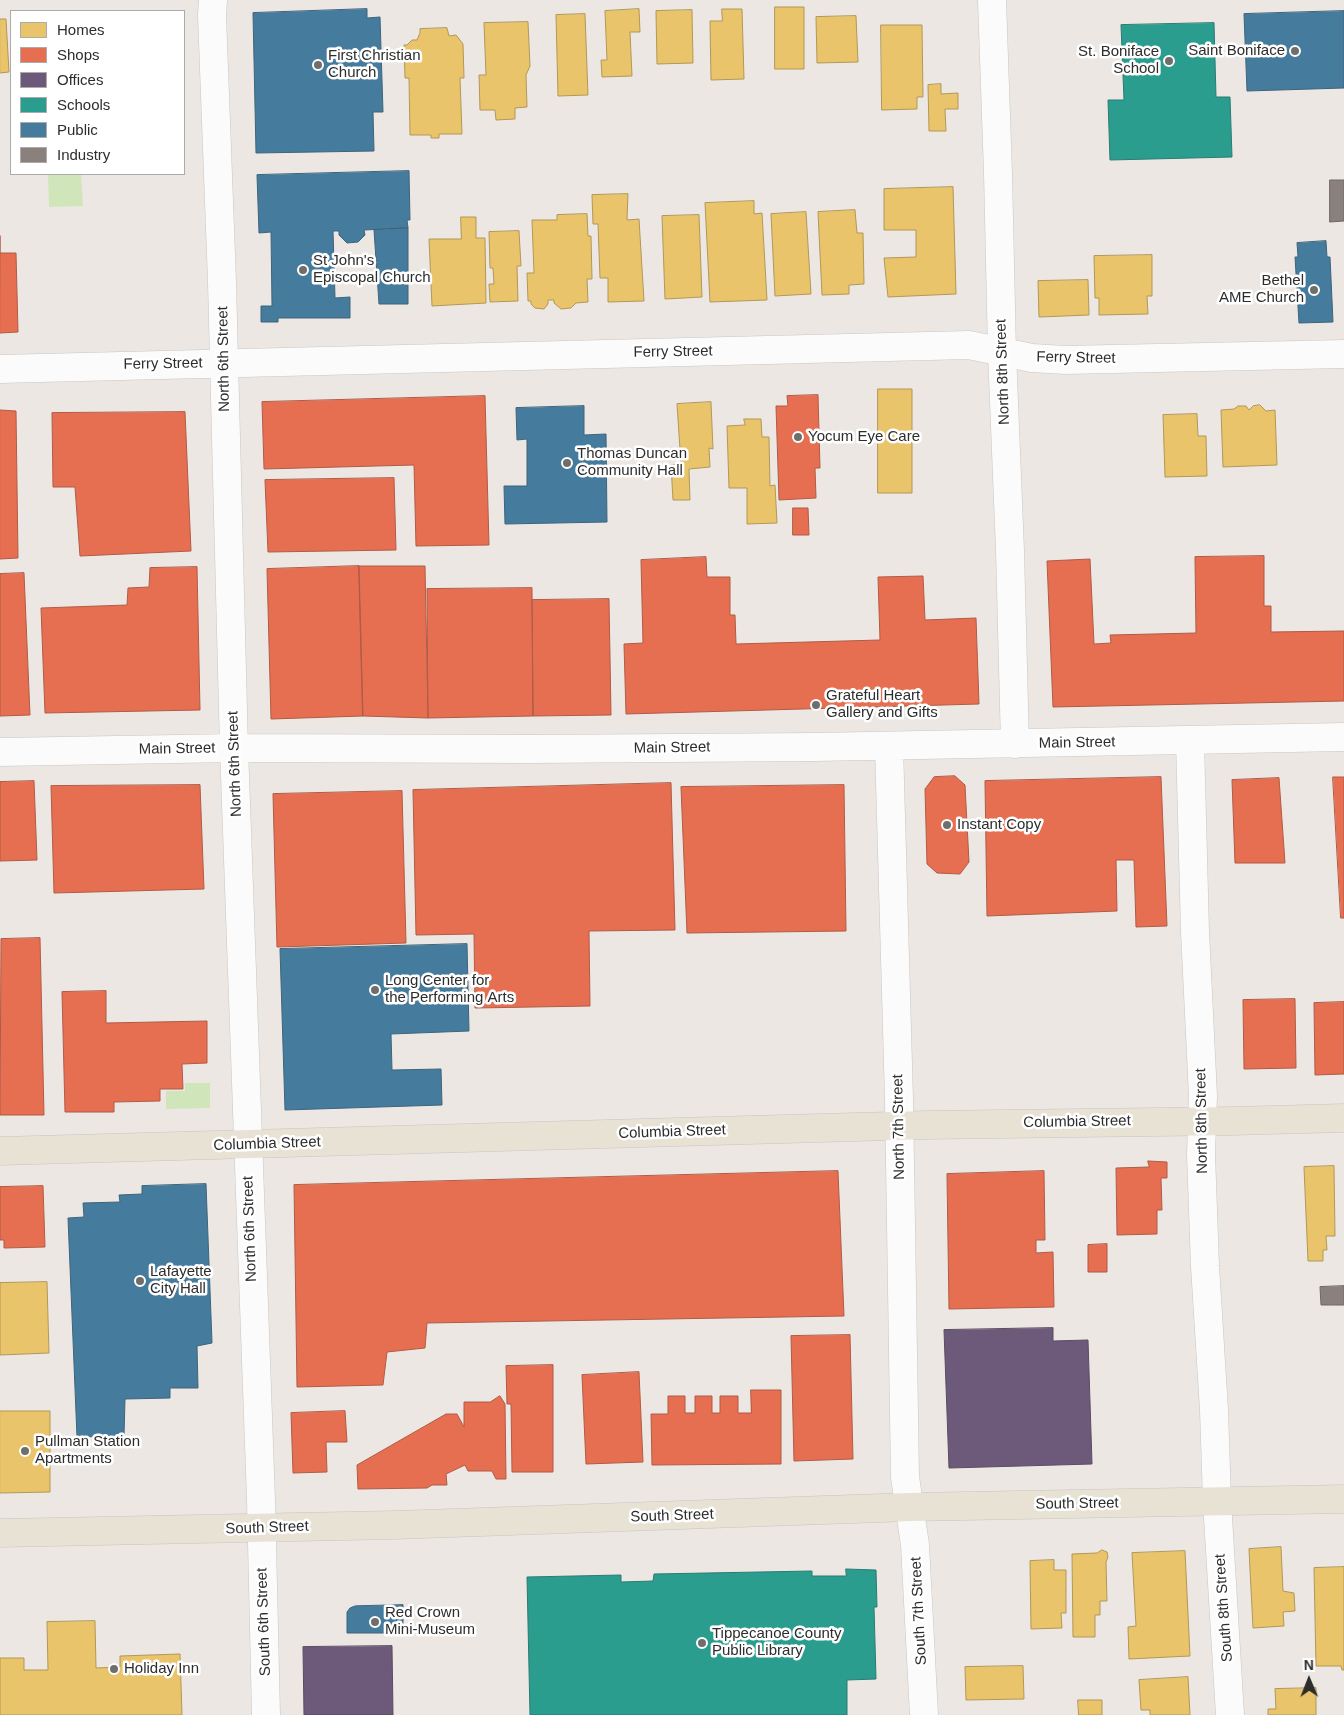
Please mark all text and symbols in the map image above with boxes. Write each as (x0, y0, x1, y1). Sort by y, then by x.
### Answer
legend (10, 10, 185, 175)
text: Homes (57, 21, 105, 38)
place label: Saint Boniface (1188, 42, 1285, 60)
place label: St. Boniface School (1078, 43, 1159, 78)
marker: Saint Boniface (1289, 45, 1301, 57)
text: Shops (57, 46, 100, 63)
place label: First Christian Church (328, 47, 421, 82)
marker: St. Boniface School (1163, 55, 1175, 67)
marker: First Christian Church (312, 59, 324, 71)
text: Offices (57, 71, 103, 88)
text: Schools (57, 96, 110, 113)
text: Public (57, 121, 98, 138)
text: Industry (57, 146, 110, 163)
place label: St John's Episcopal Church (313, 252, 431, 287)
marker: St John's Episcopal Church (297, 264, 309, 276)
place label: Bethel AME Church (1219, 272, 1304, 307)
marker: Bethel AME Church (1308, 284, 1320, 296)
street label: North 6th Street (214, 306, 234, 412)
street label: North 8th Street (992, 319, 1014, 425)
street label: Ferry Street (633, 342, 713, 362)
street label: Ferry Street (1036, 348, 1116, 368)
street label: Ferry Street (123, 354, 203, 374)
place label: Yocum Eye Care (808, 428, 920, 446)
marker: Yocum Eye Care (792, 431, 804, 443)
place label: Thomas Duncan Community Hall (577, 445, 687, 480)
marker: Thomas Duncan Community Hall (561, 457, 573, 469)
place label: Grateful Heart Gallery and Gifts (826, 687, 938, 722)
marker: Grateful Heart Gallery and Gifts (810, 699, 822, 711)
street label: North 6th Street (224, 711, 246, 817)
street label: Main Street (1038, 733, 1116, 753)
street label: Main Street (633, 738, 711, 758)
street label: Main Street (138, 739, 216, 759)
place label: Instant Copy (957, 816, 1041, 834)
marker: Instant Copy (941, 819, 953, 831)
place label: Long Center for the Performing Arts (385, 972, 514, 1007)
marker: Long Center for the Performing Arts (369, 984, 381, 996)
street label: North 8th Street (1192, 1068, 1212, 1174)
street label: North 7th Street (889, 1074, 909, 1180)
street label: Columbia Street (1023, 1112, 1131, 1132)
street label: Columbia Street (618, 1121, 726, 1143)
street label: Columbia Street (213, 1133, 321, 1155)
street label: North 6th Street (239, 1176, 261, 1282)
place label: Lafayette City Hall (150, 1263, 212, 1298)
marker: Lafayette City Hall (134, 1275, 146, 1287)
place label: Pullman Station Apartments (35, 1433, 140, 1468)
marker: Pullman Station Apartments (19, 1445, 31, 1457)
street label: South Street (1035, 1494, 1119, 1514)
street label: South Street (630, 1506, 714, 1526)
street label: South Street (225, 1518, 309, 1538)
street label: South 8th Street (1211, 1553, 1237, 1663)
street label: South 7th Street (907, 1556, 931, 1666)
street label: South 6th Street (253, 1568, 275, 1676)
place label: Red Crown Mini-Museum (385, 1604, 475, 1639)
marker: Red Crown Mini-Museum (369, 1616, 381, 1628)
place label: Tippecanoe County Public Library (712, 1625, 842, 1660)
marker: Tippecanoe County Public Library (696, 1637, 708, 1649)
north arrow (1284, 1655, 1334, 1705)
text: N (1304, 1657, 1314, 1673)
place label: Holiday Inn (124, 1660, 199, 1678)
marker: Holiday Inn (108, 1663, 120, 1675)

